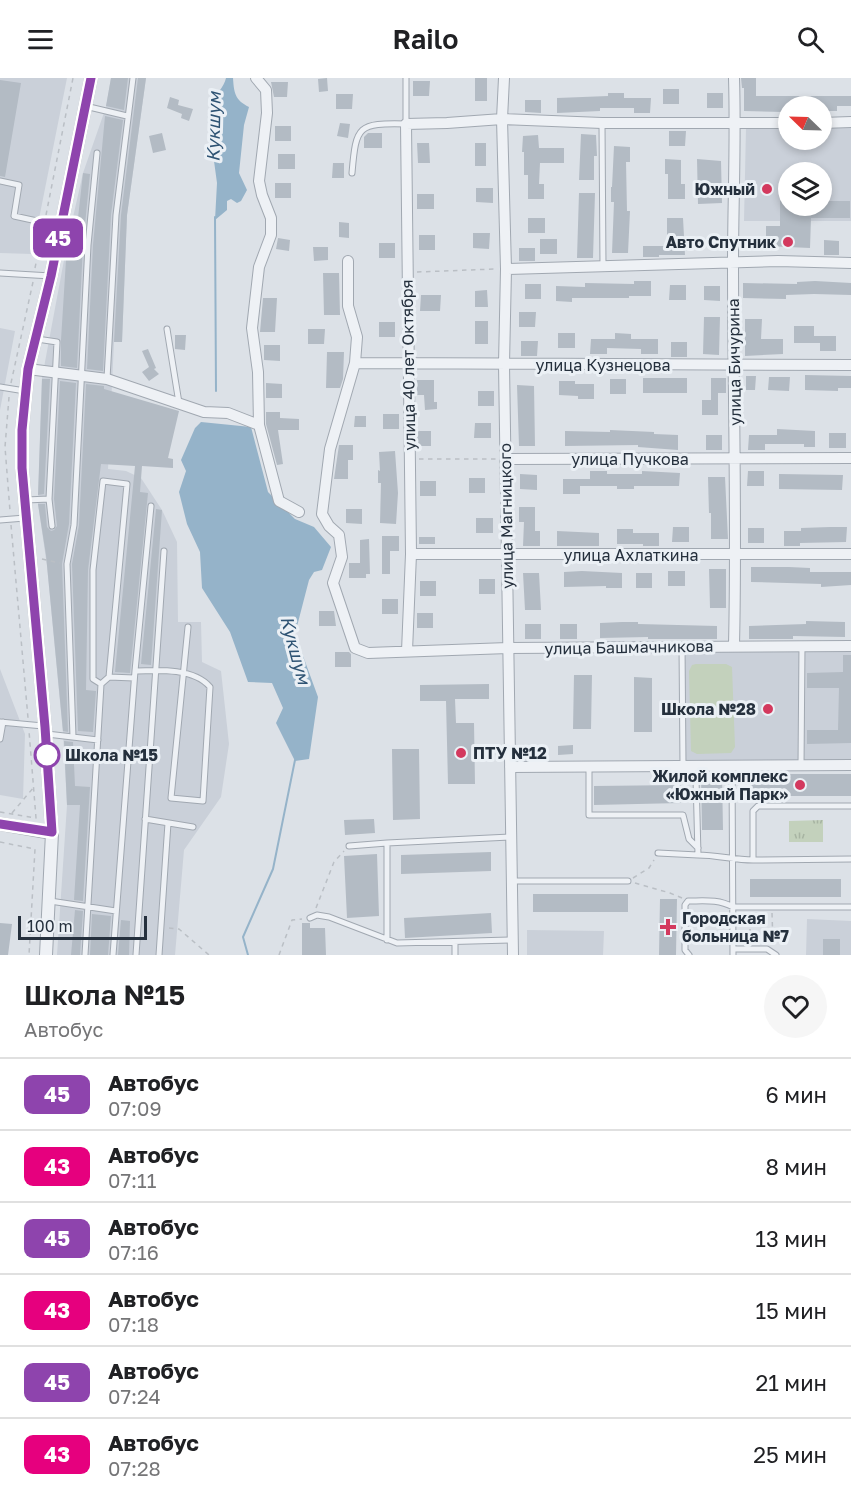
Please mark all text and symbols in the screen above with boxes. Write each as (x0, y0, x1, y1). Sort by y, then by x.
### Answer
icon: menu (24, 23, 57, 56)
text: Railo (393, 23, 458, 55)
icon: search (794, 23, 827, 56)
water label: Кукшум (201, 91, 225, 162)
north arrow (778, 96, 832, 150)
map controls (778, 96, 832, 216)
button: layers (778, 162, 832, 216)
place label: Южный (695, 179, 755, 199)
marker: Южный (760, 182, 774, 196)
line badge: 45 (31, 218, 85, 258)
text: 45 (45, 225, 71, 251)
place label: Авто Спутник (666, 232, 777, 252)
marker: Авто Спутник (781, 235, 795, 249)
street label: улица 40 лет Октября (397, 279, 419, 451)
street label: улица Бичурина (723, 298, 745, 426)
street label: улица Кузнецова (535, 355, 671, 375)
street label: улица Магницкого (495, 443, 517, 589)
street label: улица Пучкова (571, 449, 689, 469)
street label: улица Ахлаткина (564, 545, 698, 565)
water label: Кукшум (276, 613, 316, 688)
street label: улица Башмачникова (544, 636, 714, 658)
place label: Школа №28 (661, 699, 756, 719)
marker: Школа №28 (761, 702, 775, 716)
marker: Школа №15 (34, 742, 60, 768)
place label: ПТУ №12 (473, 743, 547, 763)
place label: Школа №15 (65, 745, 158, 765)
marker: ПТУ №12 (454, 746, 468, 760)
place label: Жилой комплекс «Южный Парк» (652, 766, 788, 804)
marker: Жилой комплекс «Южный Парк» (793, 778, 807, 792)
place label: Городская больница №7 (682, 908, 789, 946)
scale bar (18, 913, 147, 940)
text: 100 m (27, 916, 73, 936)
marker: Городская больница №7 (659, 918, 677, 936)
button: heart (764, 975, 827, 1038)
text: Школа №15 (24, 978, 185, 1011)
text: Автобус (24, 1017, 103, 1041)
text: Автобус (108, 1069, 199, 1096)
text: 45 (44, 1081, 70, 1107)
text: 6 мин (766, 1081, 827, 1108)
text: 07:09 (108, 1096, 162, 1120)
text: Автобус (108, 1141, 199, 1168)
text: 43 (44, 1153, 70, 1179)
text: 8 мин (765, 1153, 827, 1180)
text: 07:11 (108, 1168, 156, 1192)
text: Автобус (108, 1213, 199, 1240)
text: 45 (44, 1225, 70, 1251)
text: 13 мин (755, 1225, 827, 1252)
text: 07:16 (108, 1240, 159, 1264)
text: Автобус (108, 1285, 199, 1312)
text: 43 (44, 1297, 70, 1323)
text: 15 мин (755, 1297, 827, 1324)
text: 07:18 (108, 1312, 159, 1336)
text: Автобус (108, 1357, 199, 1384)
text: 45 (44, 1369, 70, 1395)
text: 21 мин (755, 1369, 827, 1396)
text: 07:24 (108, 1384, 161, 1408)
text: Автобус (108, 1429, 199, 1456)
text: 43 (44, 1441, 70, 1467)
text: 25 мин (753, 1441, 827, 1468)
text: 07:28 (108, 1456, 161, 1480)

